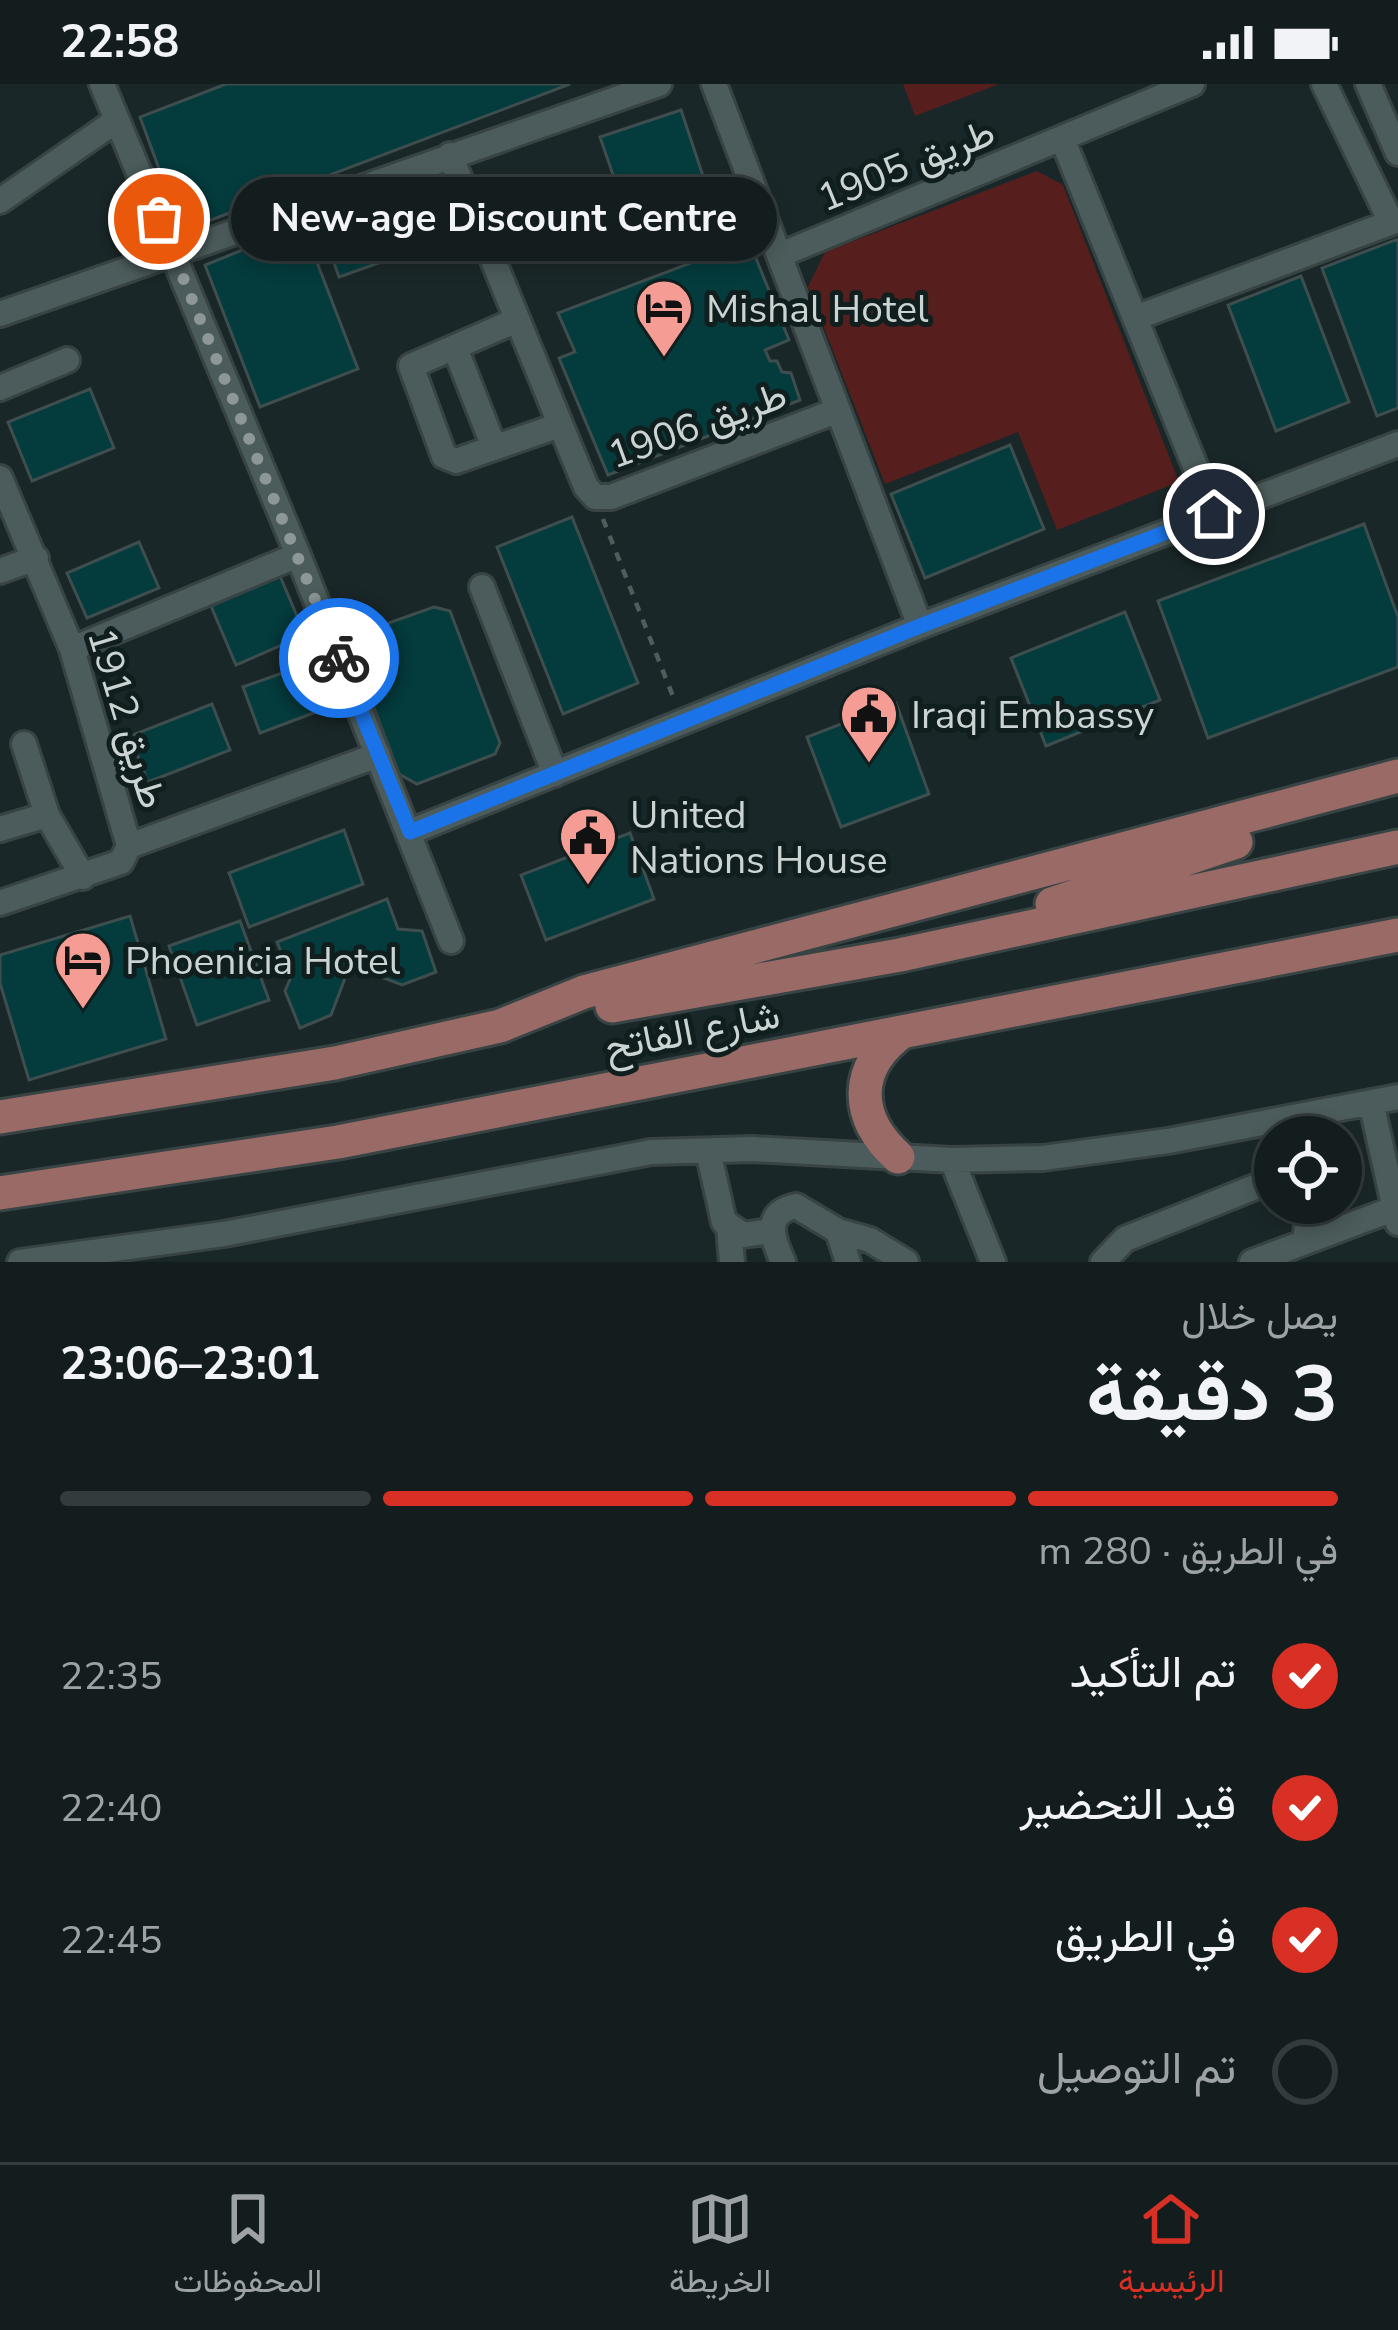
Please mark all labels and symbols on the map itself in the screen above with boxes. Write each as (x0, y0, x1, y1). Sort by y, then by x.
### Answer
street label: طريق 1905 (810, 106, 1003, 225)
pin (108, 168, 210, 270)
callout: New-age Discount Centre (231, 177, 777, 261)
hotel icon: Mishal Hotel (633, 277, 695, 359)
place label: Mishal Hotel (706, 283, 929, 336)
street label: طريق 1906 (601, 369, 794, 482)
pin (1163, 463, 1265, 565)
courier (279, 598, 399, 718)
street label: طريق 1912 (74, 622, 179, 815)
public building icon: Iraqi Embassy (838, 683, 900, 765)
place label: Iraqi Embassy (911, 689, 1154, 742)
place label: United Nations House (630, 789, 888, 887)
public building icon: United Nations House (557, 805, 619, 887)
hotel icon: Phoenicia Hotel (52, 929, 114, 1011)
place label: Phoenicia Hotel (125, 935, 401, 988)
street label: شارع الفاتح (600, 989, 784, 1074)

